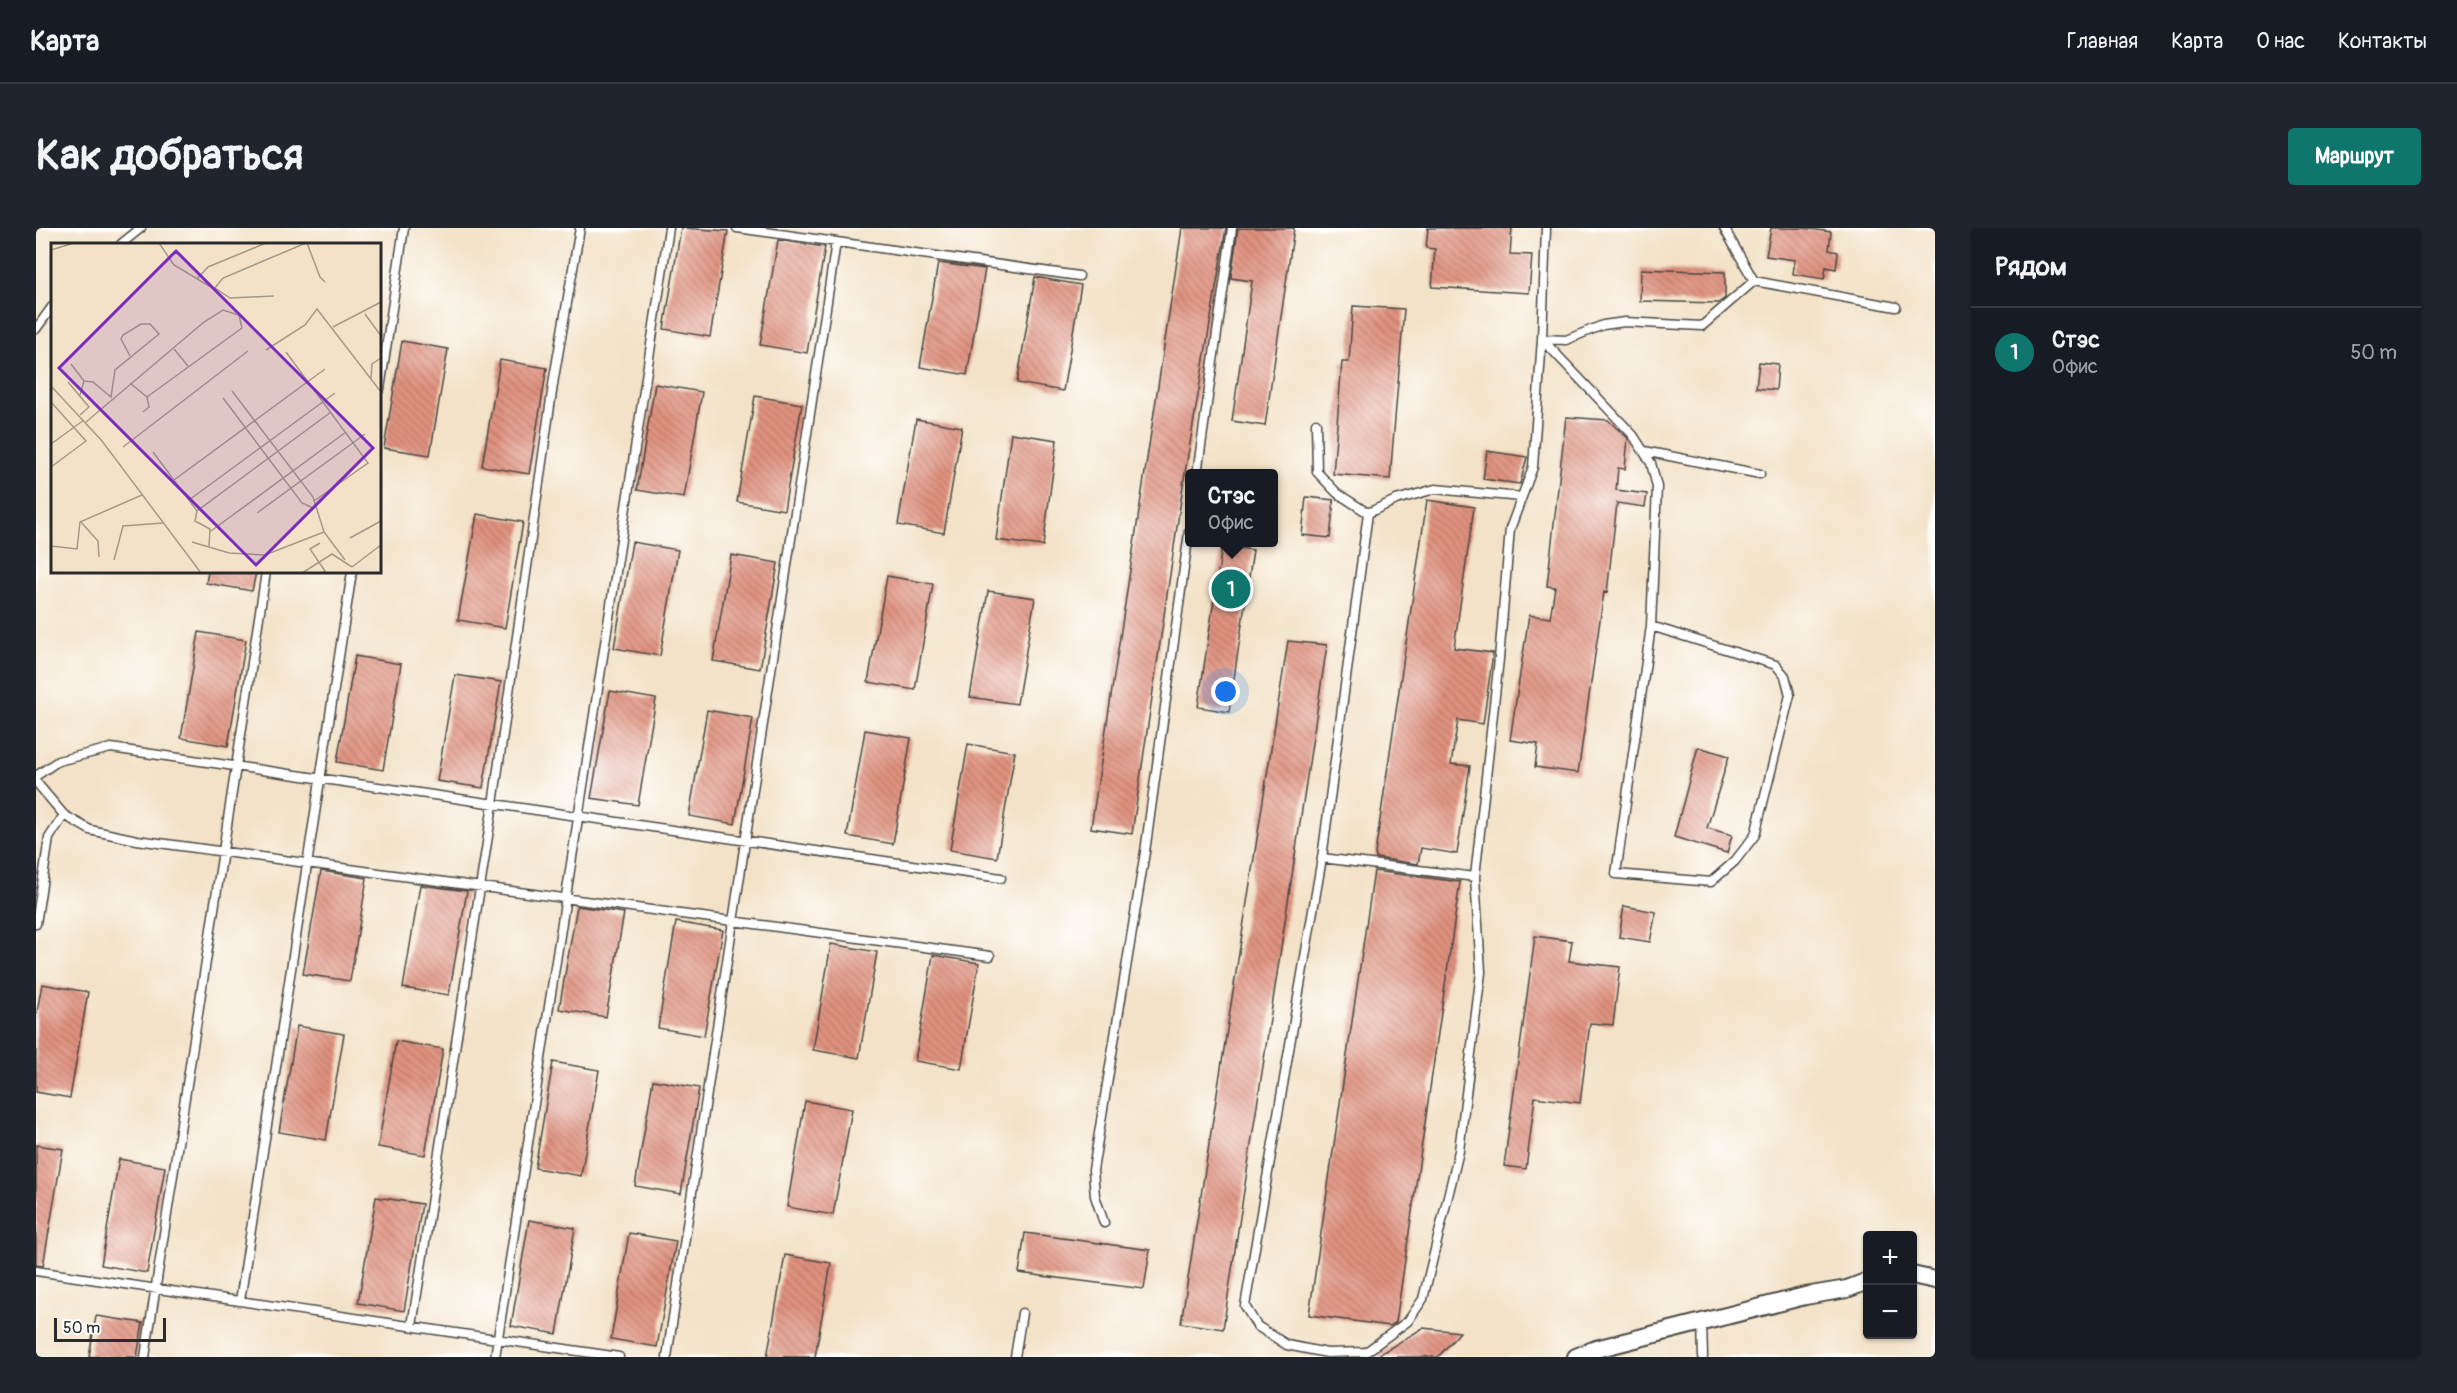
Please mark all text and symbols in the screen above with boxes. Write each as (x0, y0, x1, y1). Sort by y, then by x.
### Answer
text: Карта (30, 24, 99, 59)
text: Главная (2067, 28, 2138, 55)
text: Карта (2171, 28, 2223, 55)
text: О нас (2256, 28, 2305, 55)
text: Контакты (2338, 28, 2427, 55)
button: Маршрут (2288, 128, 2421, 185)
text: Как добраться (36, 130, 303, 182)
inset map (51, 243, 381, 573)
text: Рядом (1995, 251, 2067, 283)
text: Стэс (2052, 326, 2100, 354)
text: 1 (2011, 340, 2018, 365)
text: 50 m (2350, 340, 2397, 365)
text: Офис (2052, 354, 2098, 379)
popup (1185, 469, 1278, 547)
text: Стэс (1208, 482, 1255, 510)
text: Офис (1208, 510, 1254, 535)
pin: 1 (1212, 566, 1250, 612)
your location (1211, 677, 1240, 706)
map controls (1863, 1231, 1917, 1339)
button: + (1863, 1231, 1917, 1285)
button: − (1863, 1285, 1917, 1339)
scale bar (54, 1315, 166, 1342)
text: 50 m (63, 1318, 100, 1338)

